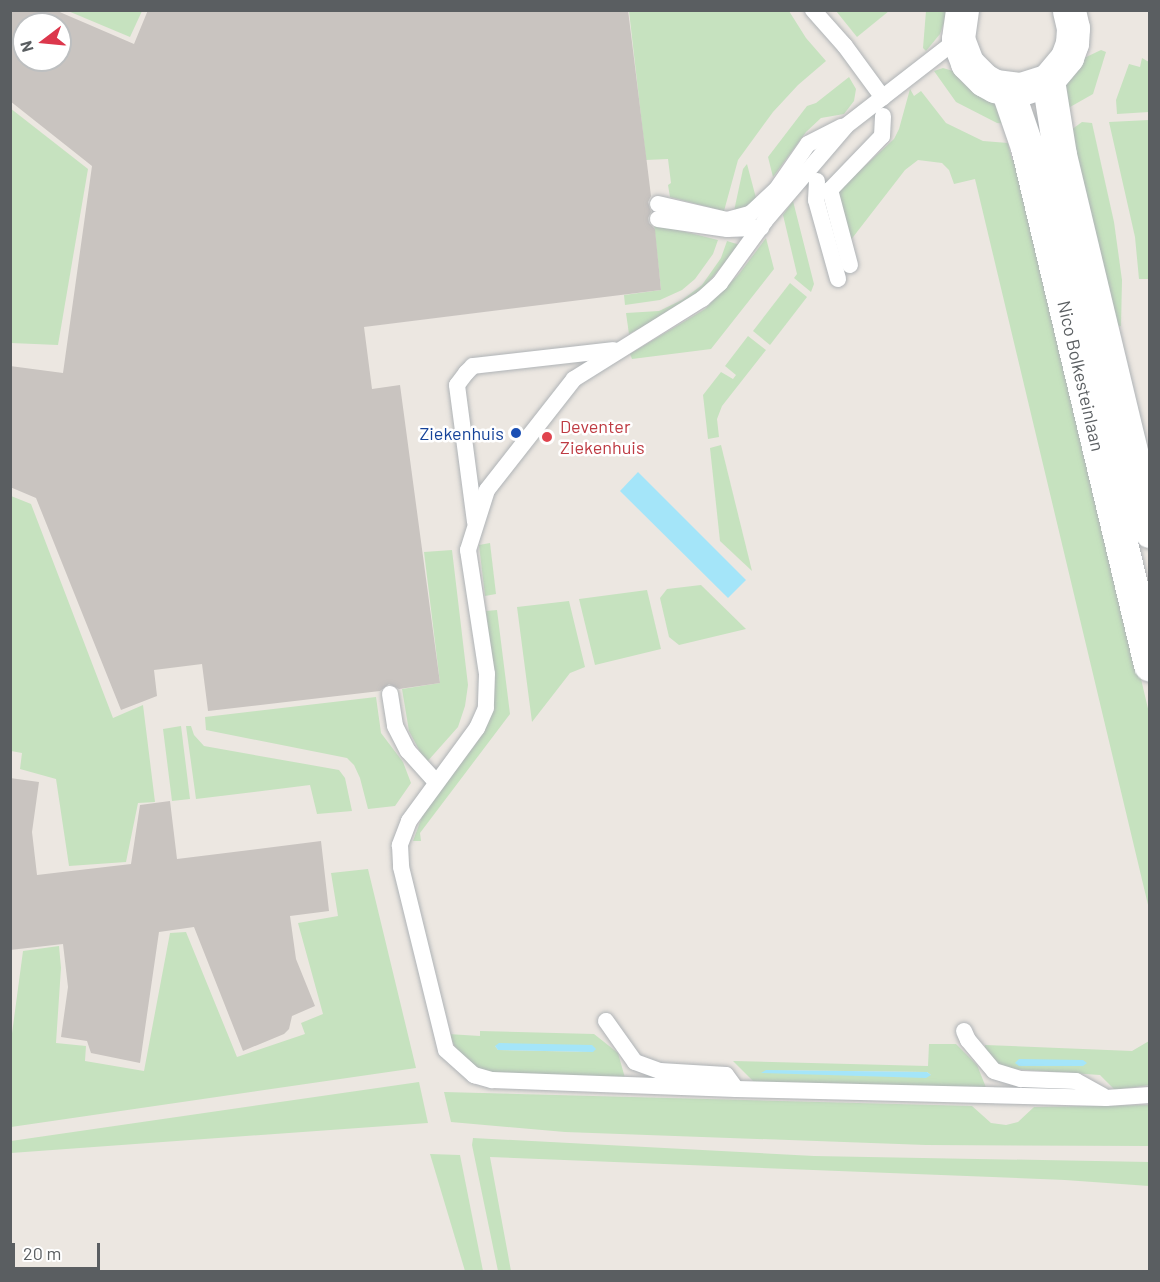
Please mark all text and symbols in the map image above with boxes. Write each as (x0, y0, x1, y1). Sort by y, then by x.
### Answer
north arrow (12, 12, 72, 72)
text: N (16, 39, 37, 54)
street label: Nico Bolkesteinlaan (1053, 299, 1109, 453)
place label: Deventer Ziekenhuis (560, 416, 645, 458)
place label: Ziekenhuis (419, 422, 504, 444)
marker: Ziekenhuis (509, 426, 523, 440)
marker: Deventer Ziekenhuis (538, 428, 556, 446)
scale bar (15, 1231, 104, 1269)
text: 20 m (23, 1242, 61, 1264)

